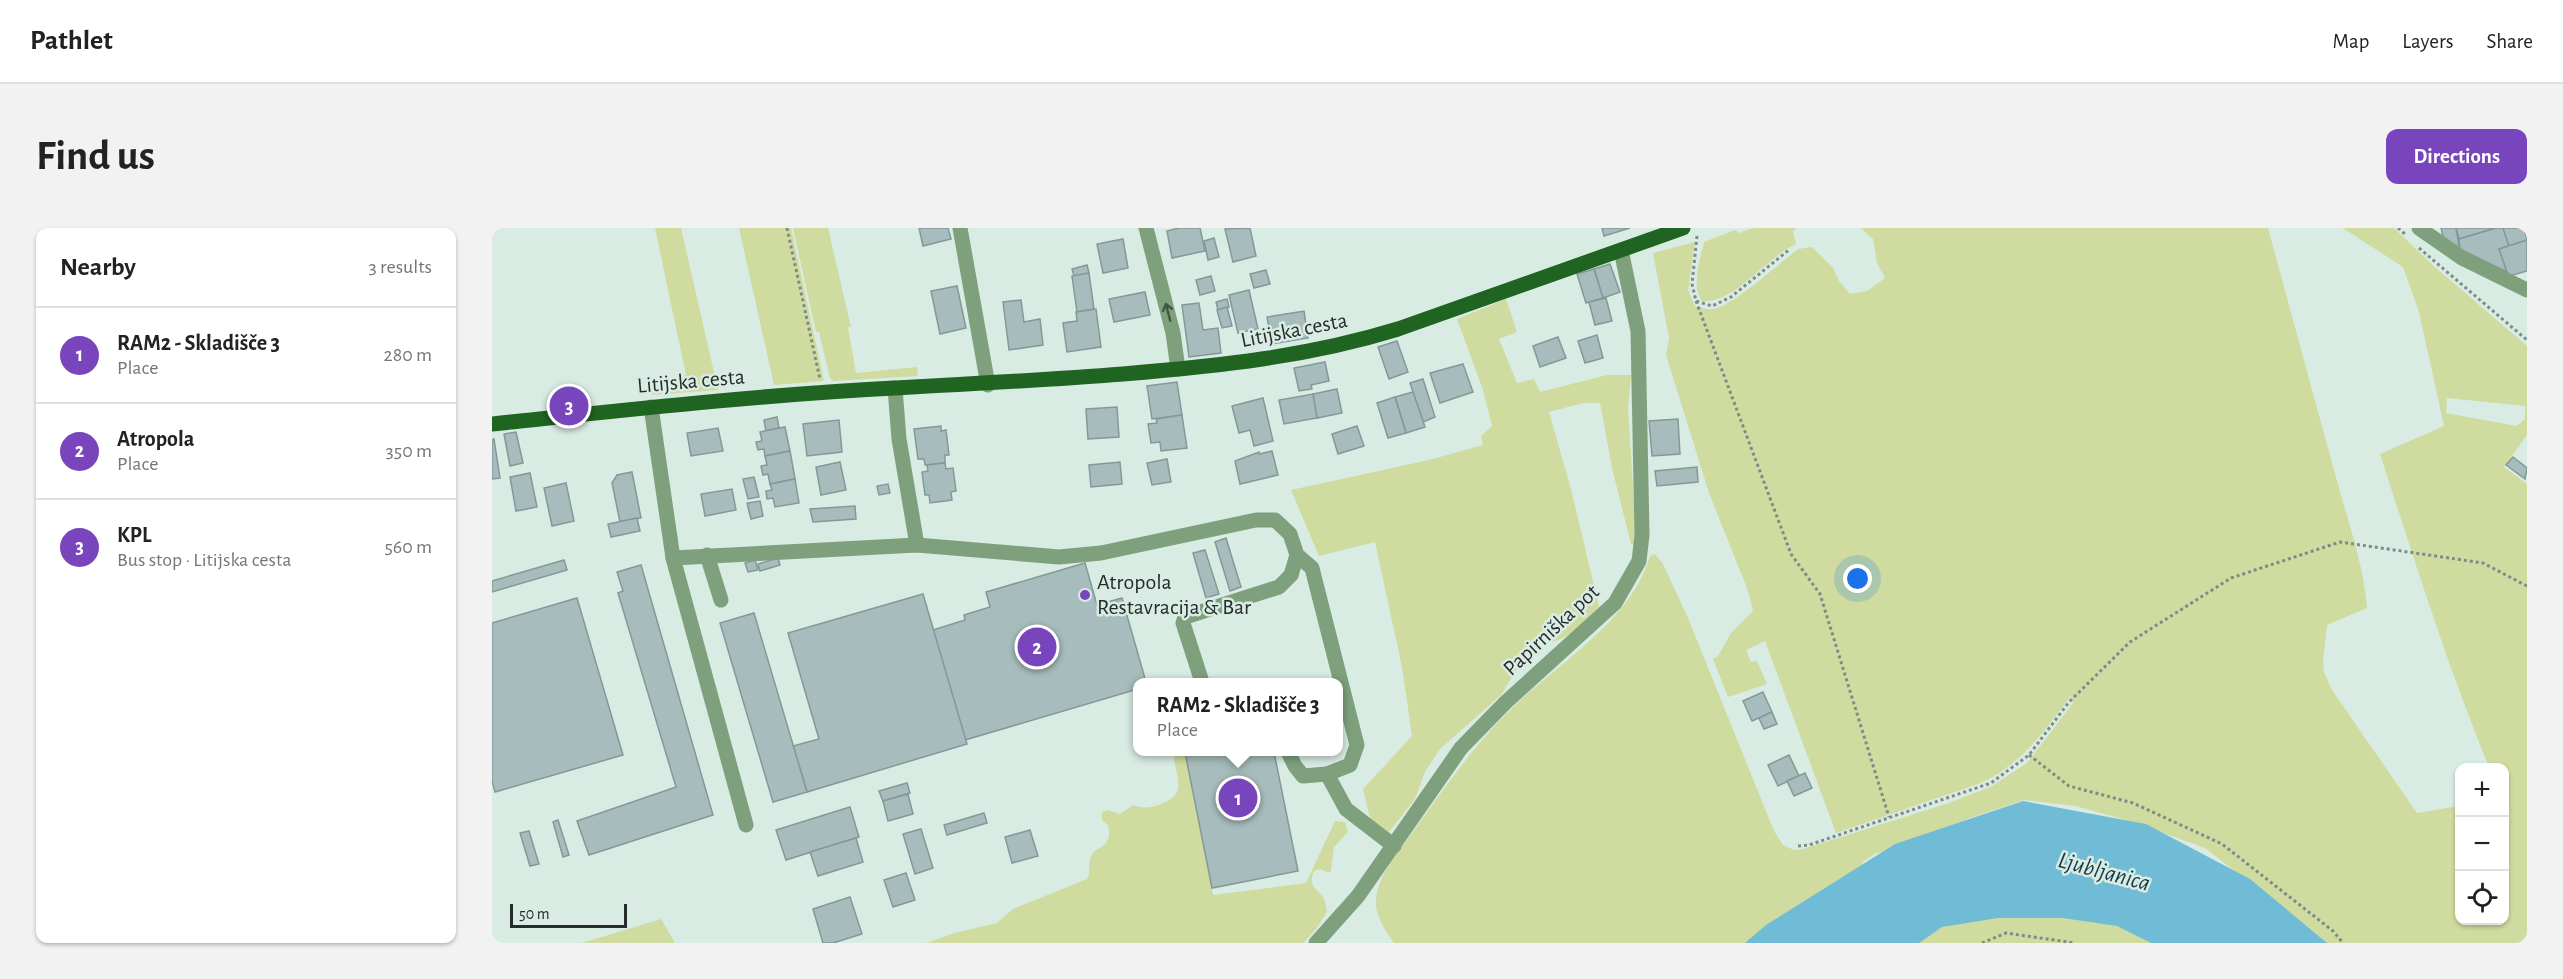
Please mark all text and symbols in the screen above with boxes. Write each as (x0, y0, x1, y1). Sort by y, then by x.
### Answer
text: Pathlet (30, 27, 113, 55)
text: Map (2333, 31, 2369, 52)
text: Layers (2402, 31, 2453, 52)
text: Share (2486, 31, 2533, 52)
button: Directions (2386, 129, 2527, 184)
text: Find us (36, 135, 155, 177)
text: Nearby (60, 254, 136, 280)
text: 3 results (368, 257, 432, 277)
one-way arrow (1162, 303, 1174, 322)
street label: Litijska cesta (1239, 309, 1349, 351)
text: RAM2 - Skladišče 3 (117, 332, 280, 354)
text: 1 (76, 345, 83, 365)
text: 280 m (384, 345, 432, 365)
text: Place (117, 358, 158, 378)
street label: Litijska cesta (636, 365, 746, 397)
pin: 3 (550, 384, 589, 429)
text: Atropola (117, 428, 194, 450)
text: 2 (75, 441, 84, 461)
text: 350 m (386, 441, 432, 461)
text: Place (117, 454, 158, 474)
text: KPL (117, 524, 152, 546)
text: 3 (75, 537, 84, 557)
text: 560 m (384, 537, 432, 557)
text: Bus stop · Litijska cesta (117, 550, 292, 570)
your location (1843, 564, 1872, 593)
place label: Atropola Restavracija & Bar (1097, 571, 1251, 618)
street label: Papirniška pot (1499, 580, 1603, 680)
marker: Atropola Restavracija & Bar (1078, 588, 1092, 602)
pin: 2 (1018, 624, 1056, 670)
popup (1133, 678, 1343, 756)
text: RAM2 - Skladišče 3 (1157, 694, 1319, 716)
text: Place (1157, 720, 1198, 740)
map controls (2455, 763, 2509, 925)
button: + (2455, 763, 2509, 817)
pin: 1 (1218, 776, 1258, 820)
button: − (2455, 817, 2509, 871)
water label: Ljubljanica (2055, 848, 2153, 896)
button: locate (2455, 871, 2509, 925)
scale bar (510, 901, 627, 928)
text: 50 m (519, 906, 550, 922)

